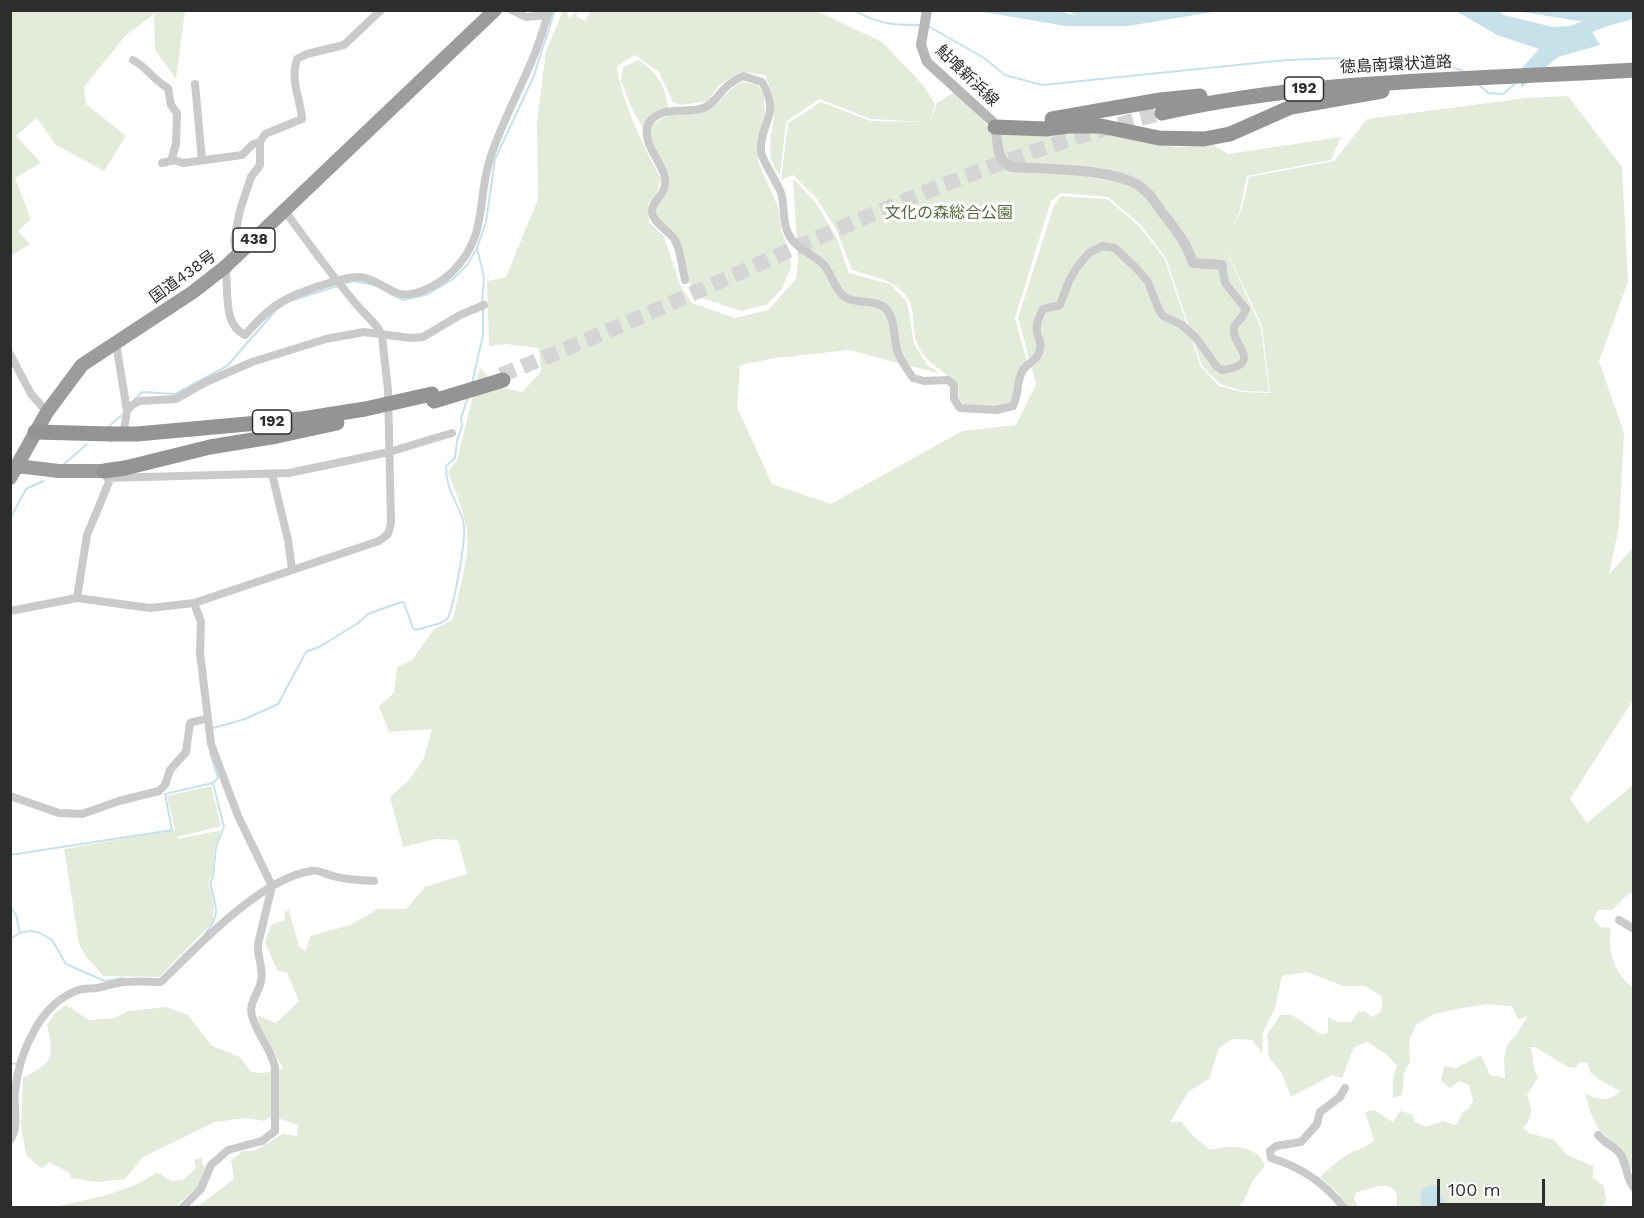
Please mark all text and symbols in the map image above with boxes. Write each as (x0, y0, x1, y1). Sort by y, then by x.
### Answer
street label: 鮎喰新浜線 (932, 41, 1002, 111)
street label: 徳島南環状道路 (1340, 52, 1452, 78)
road number: 192 (1284, 77, 1324, 101)
park label: 文化の森総合公園 (885, 203, 1013, 223)
road number: 438 (233, 228, 275, 252)
street label: 国道438号 (146, 247, 220, 307)
road number: 192 (252, 410, 292, 434)
scale bar (1440, 1167, 1548, 1205)
text: 100 m (1448, 1179, 1501, 1200)

